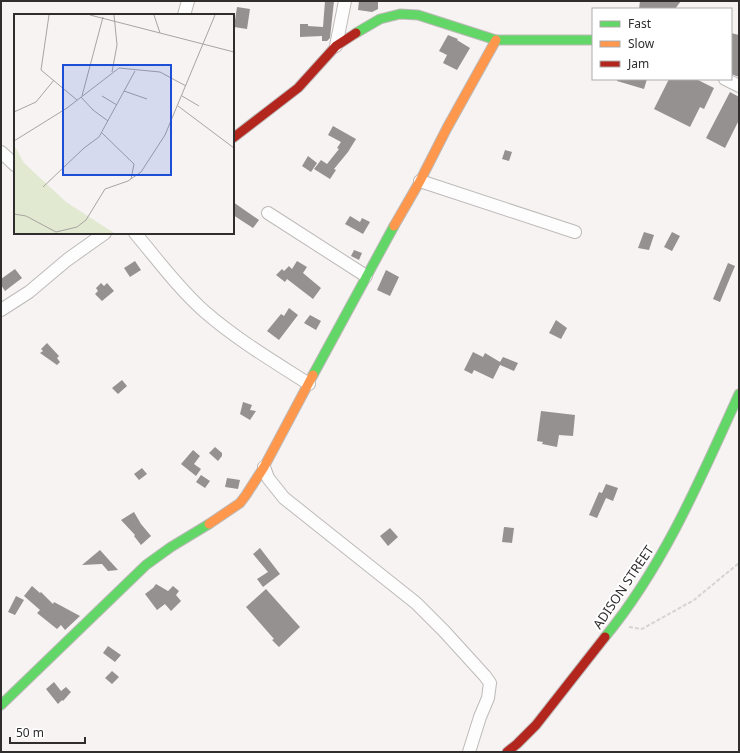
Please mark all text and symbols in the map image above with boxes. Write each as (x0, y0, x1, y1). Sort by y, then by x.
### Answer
legend (592, 8, 732, 80)
inset map (14, 14, 234, 234)
text: Fast (628, 15, 652, 32)
text: Slow (628, 35, 655, 52)
text: Jam (627, 55, 649, 72)
street label: ADISON STREET (588, 541, 658, 632)
scale bar (10, 719, 85, 745)
text: 50 m (16, 724, 44, 741)

